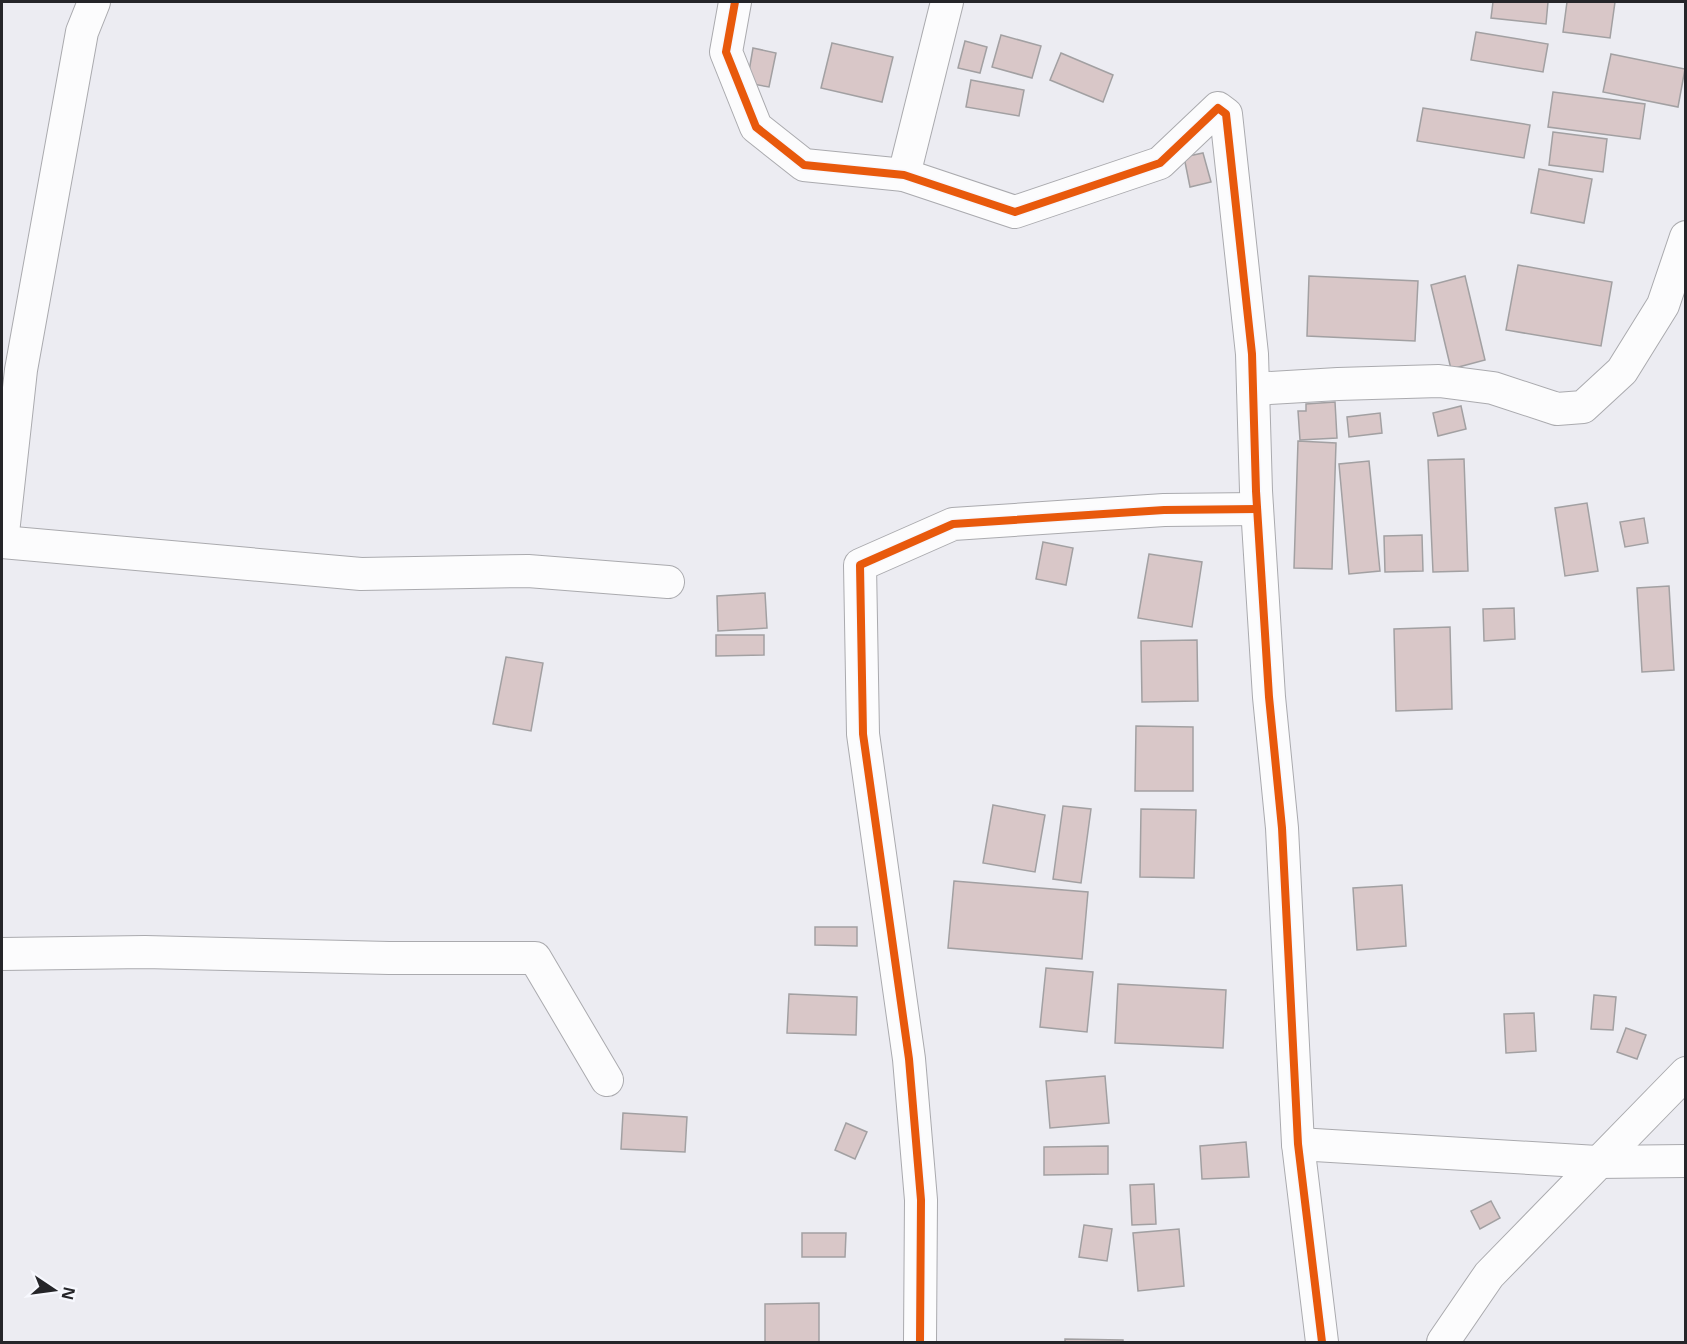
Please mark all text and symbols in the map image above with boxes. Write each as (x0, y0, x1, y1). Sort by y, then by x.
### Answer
north arrow (24, 1260, 84, 1320)
text: N (56, 1285, 81, 1302)

